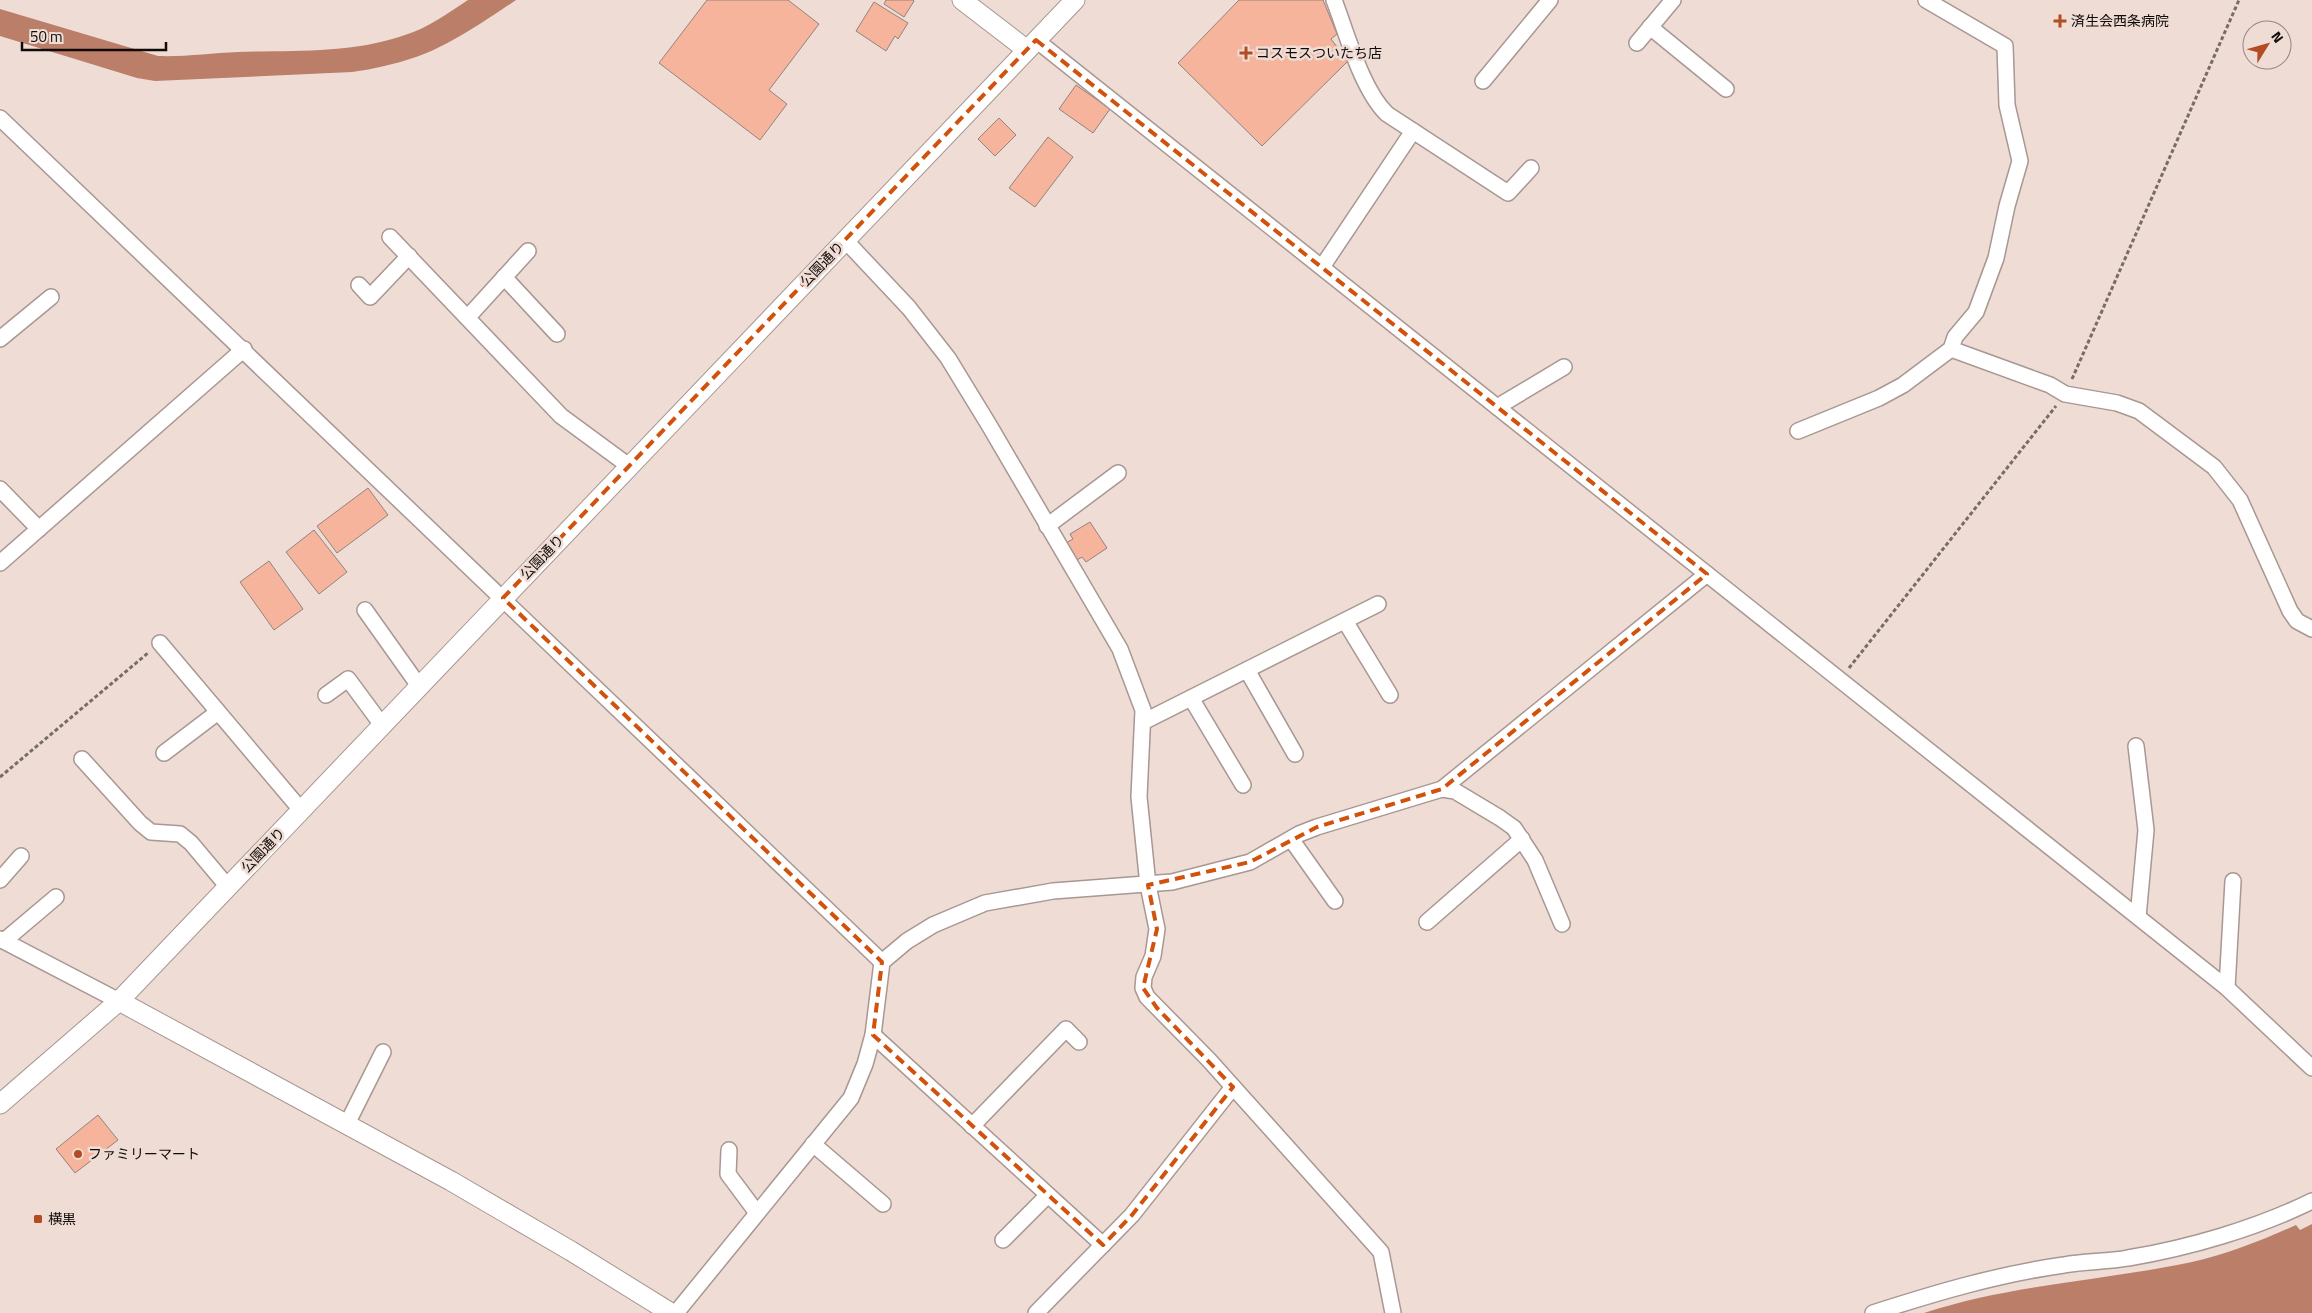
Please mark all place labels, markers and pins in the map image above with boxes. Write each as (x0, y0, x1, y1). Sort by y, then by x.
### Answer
place label: 済生会西条病院 (2071, 10, 2169, 31)
marker: 済生会西条病院 (2053, 14, 2067, 28)
place label: コスモスついたち店 (1256, 42, 1382, 63)
marker: コスモスついたち店 (1240, 47, 1252, 59)
place label: ファミリーマート (88, 1143, 200, 1164)
marker: ファミリーマート (72, 1148, 84, 1160)
place label: 横黒 (48, 1208, 76, 1229)
marker: 横黒 (32, 1213, 44, 1225)

